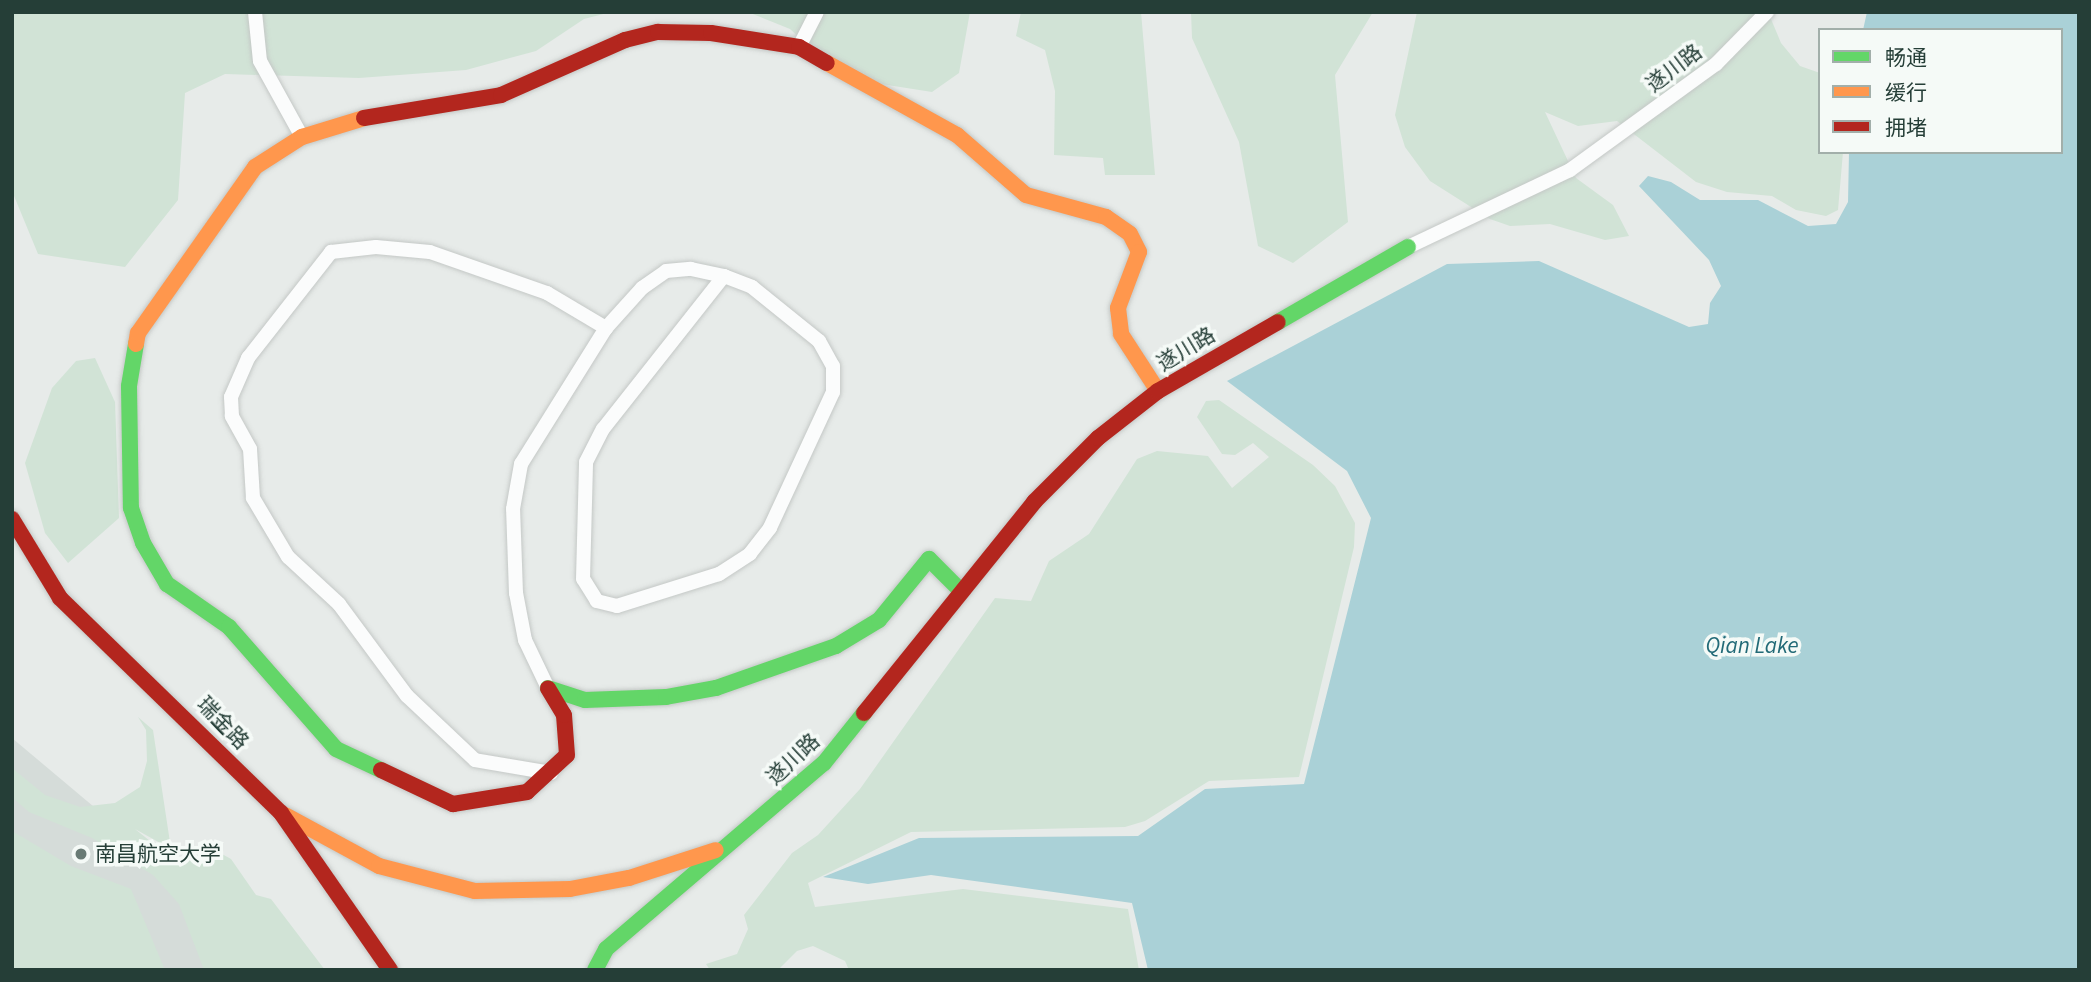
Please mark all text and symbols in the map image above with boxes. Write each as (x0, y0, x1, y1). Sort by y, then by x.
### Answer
legend (1818, 28, 2063, 154)
street label: 遂川路 (1641, 39, 1707, 97)
text: 畅通 (1885, 43, 1927, 73)
text: 缓行 (1885, 78, 1927, 108)
text: 拥堵 (1885, 113, 1927, 143)
street label: 遂川路 (1153, 322, 1219, 376)
water label: Qian Lake (1705, 632, 1799, 660)
street label: 瑞金路 (192, 692, 254, 754)
street label: 遂川路 (761, 728, 825, 790)
place label: 南昌航空大学 (95, 841, 221, 867)
marker: 南昌航空大学 (73, 846, 89, 862)

